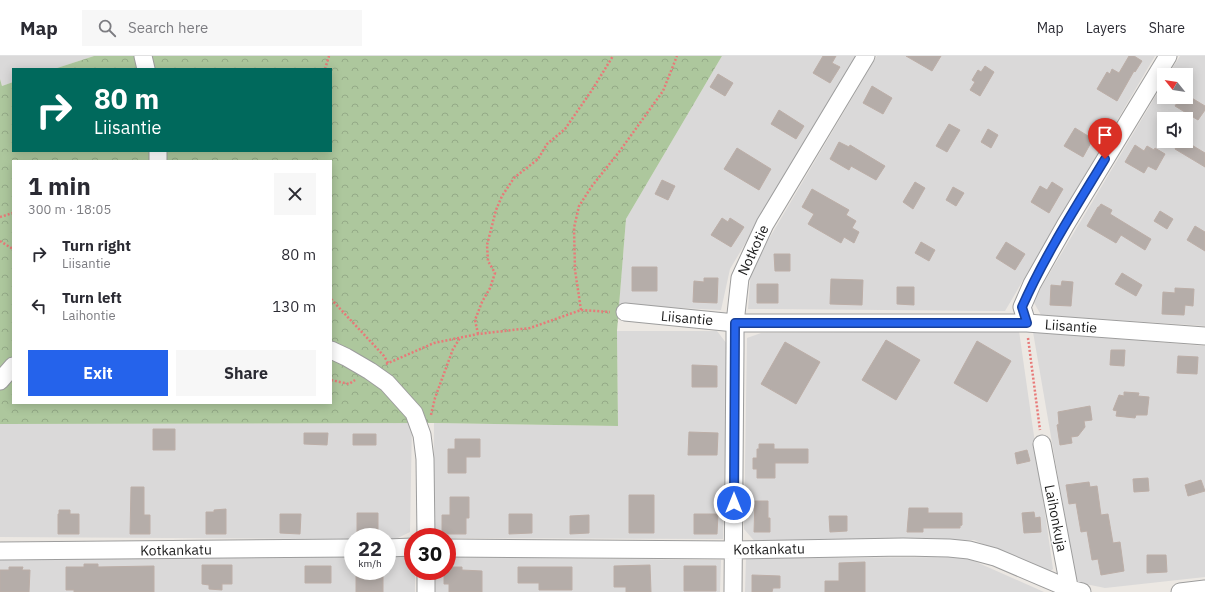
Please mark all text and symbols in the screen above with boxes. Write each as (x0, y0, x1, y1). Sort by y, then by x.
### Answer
search box (82, 10, 362, 46)
text: Map (20, 16, 58, 40)
icon: search (96, 17, 118, 39)
text: Search here (128, 18, 208, 37)
text: Map (1037, 19, 1064, 37)
text: Layers (1086, 19, 1127, 37)
text: Share (1149, 19, 1185, 37)
north arrow (1157, 68, 1193, 104)
map controls (1157, 68, 1193, 148)
text: 80 m (94, 80, 159, 117)
icon: right (28, 84, 80, 136)
button: sound (1157, 112, 1193, 148)
text: Liisantie (94, 116, 161, 139)
pin (1088, 118, 1122, 159)
icon: arrive (1094, 124, 1116, 146)
text: 1 min (28, 170, 91, 202)
button: close (274, 173, 316, 215)
text: 300 m · 18:05 (28, 201, 111, 218)
street label: Notkotie (733, 222, 773, 278)
text: Turn right (62, 236, 131, 255)
icon: right (28, 243, 50, 265)
text: 80 m (281, 245, 316, 264)
text: Liisantie (62, 255, 111, 272)
text: Turn left (62, 288, 122, 307)
icon: left (28, 295, 50, 317)
text: 130 m (272, 297, 316, 316)
text: Laihontie (62, 307, 116, 324)
street label: Liisantie (660, 307, 714, 329)
street label: Liisantie (1044, 315, 1098, 337)
button: Exit (28, 350, 168, 396)
button: Share (176, 350, 316, 396)
position arrow (713, 482, 755, 524)
street label: Laihonkuja (1041, 483, 1071, 554)
speed limit sign: 30 (404, 528, 456, 580)
text: 22 (358, 535, 382, 562)
street label: Kotkankatu (733, 539, 805, 559)
street label: Kotkankatu (140, 540, 212, 560)
text: km/h (358, 557, 382, 570)

